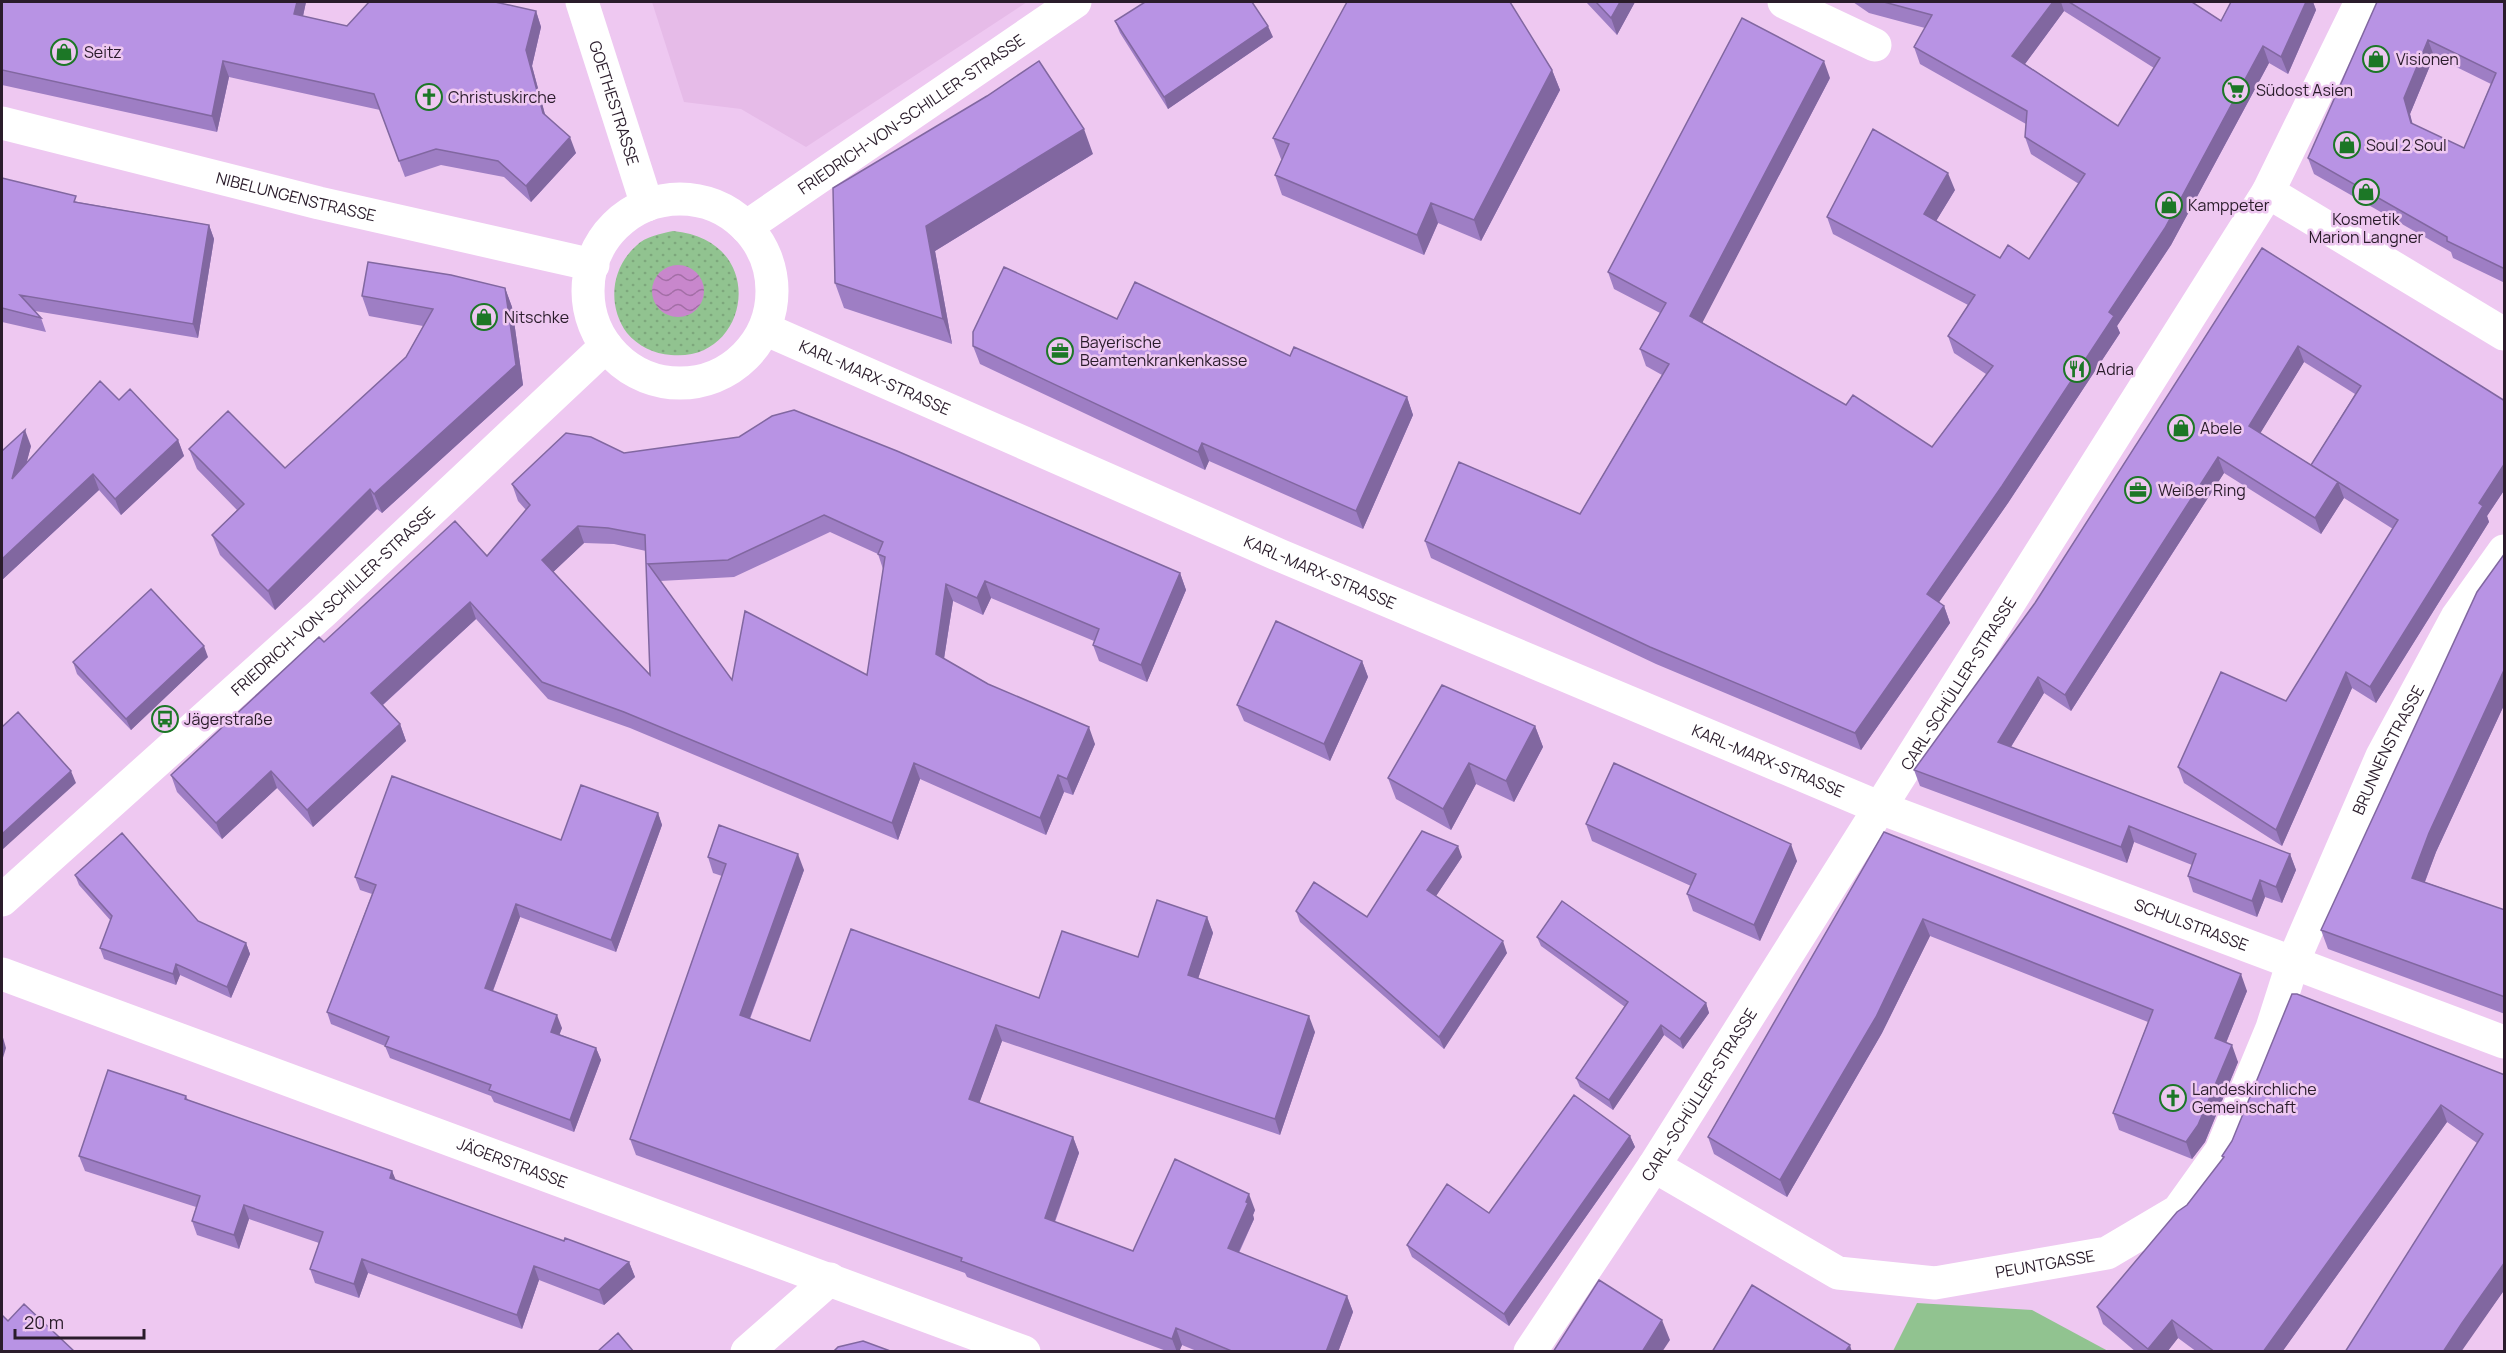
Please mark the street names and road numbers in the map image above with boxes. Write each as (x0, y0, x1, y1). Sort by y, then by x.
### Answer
street label: FRIEDRICH-VON-SCHILLER-STRASSE (793, 29, 1029, 199)
street label: GOETHESTRASSE (584, 38, 645, 168)
street label: NIBELUNGENSTRASSE (214, 166, 378, 227)
street label: KARL-MARX-STRASSE (796, 334, 954, 420)
street label: FRIEDRICH-VON-SCHILLER-STRASSE (226, 501, 440, 701)
street label: KARL-MARX-STRASSE (1241, 530, 1400, 614)
street label: CARL-SCHÜLLER-STRASSE (1895, 593, 2021, 774)
street label: BRUNNENSTRASSE (2347, 682, 2429, 818)
street label: KARL-MARX-STRASSE (1689, 719, 1847, 803)
street label: SCHULSTRASSE (2131, 893, 2251, 956)
street label: CARL-SCHÜLLER-STRASSE (1636, 1004, 1762, 1185)
street label: JÄGERSTRASSE (454, 1132, 570, 1193)
street label: PEUNTGASSE (1994, 1244, 2096, 1283)

